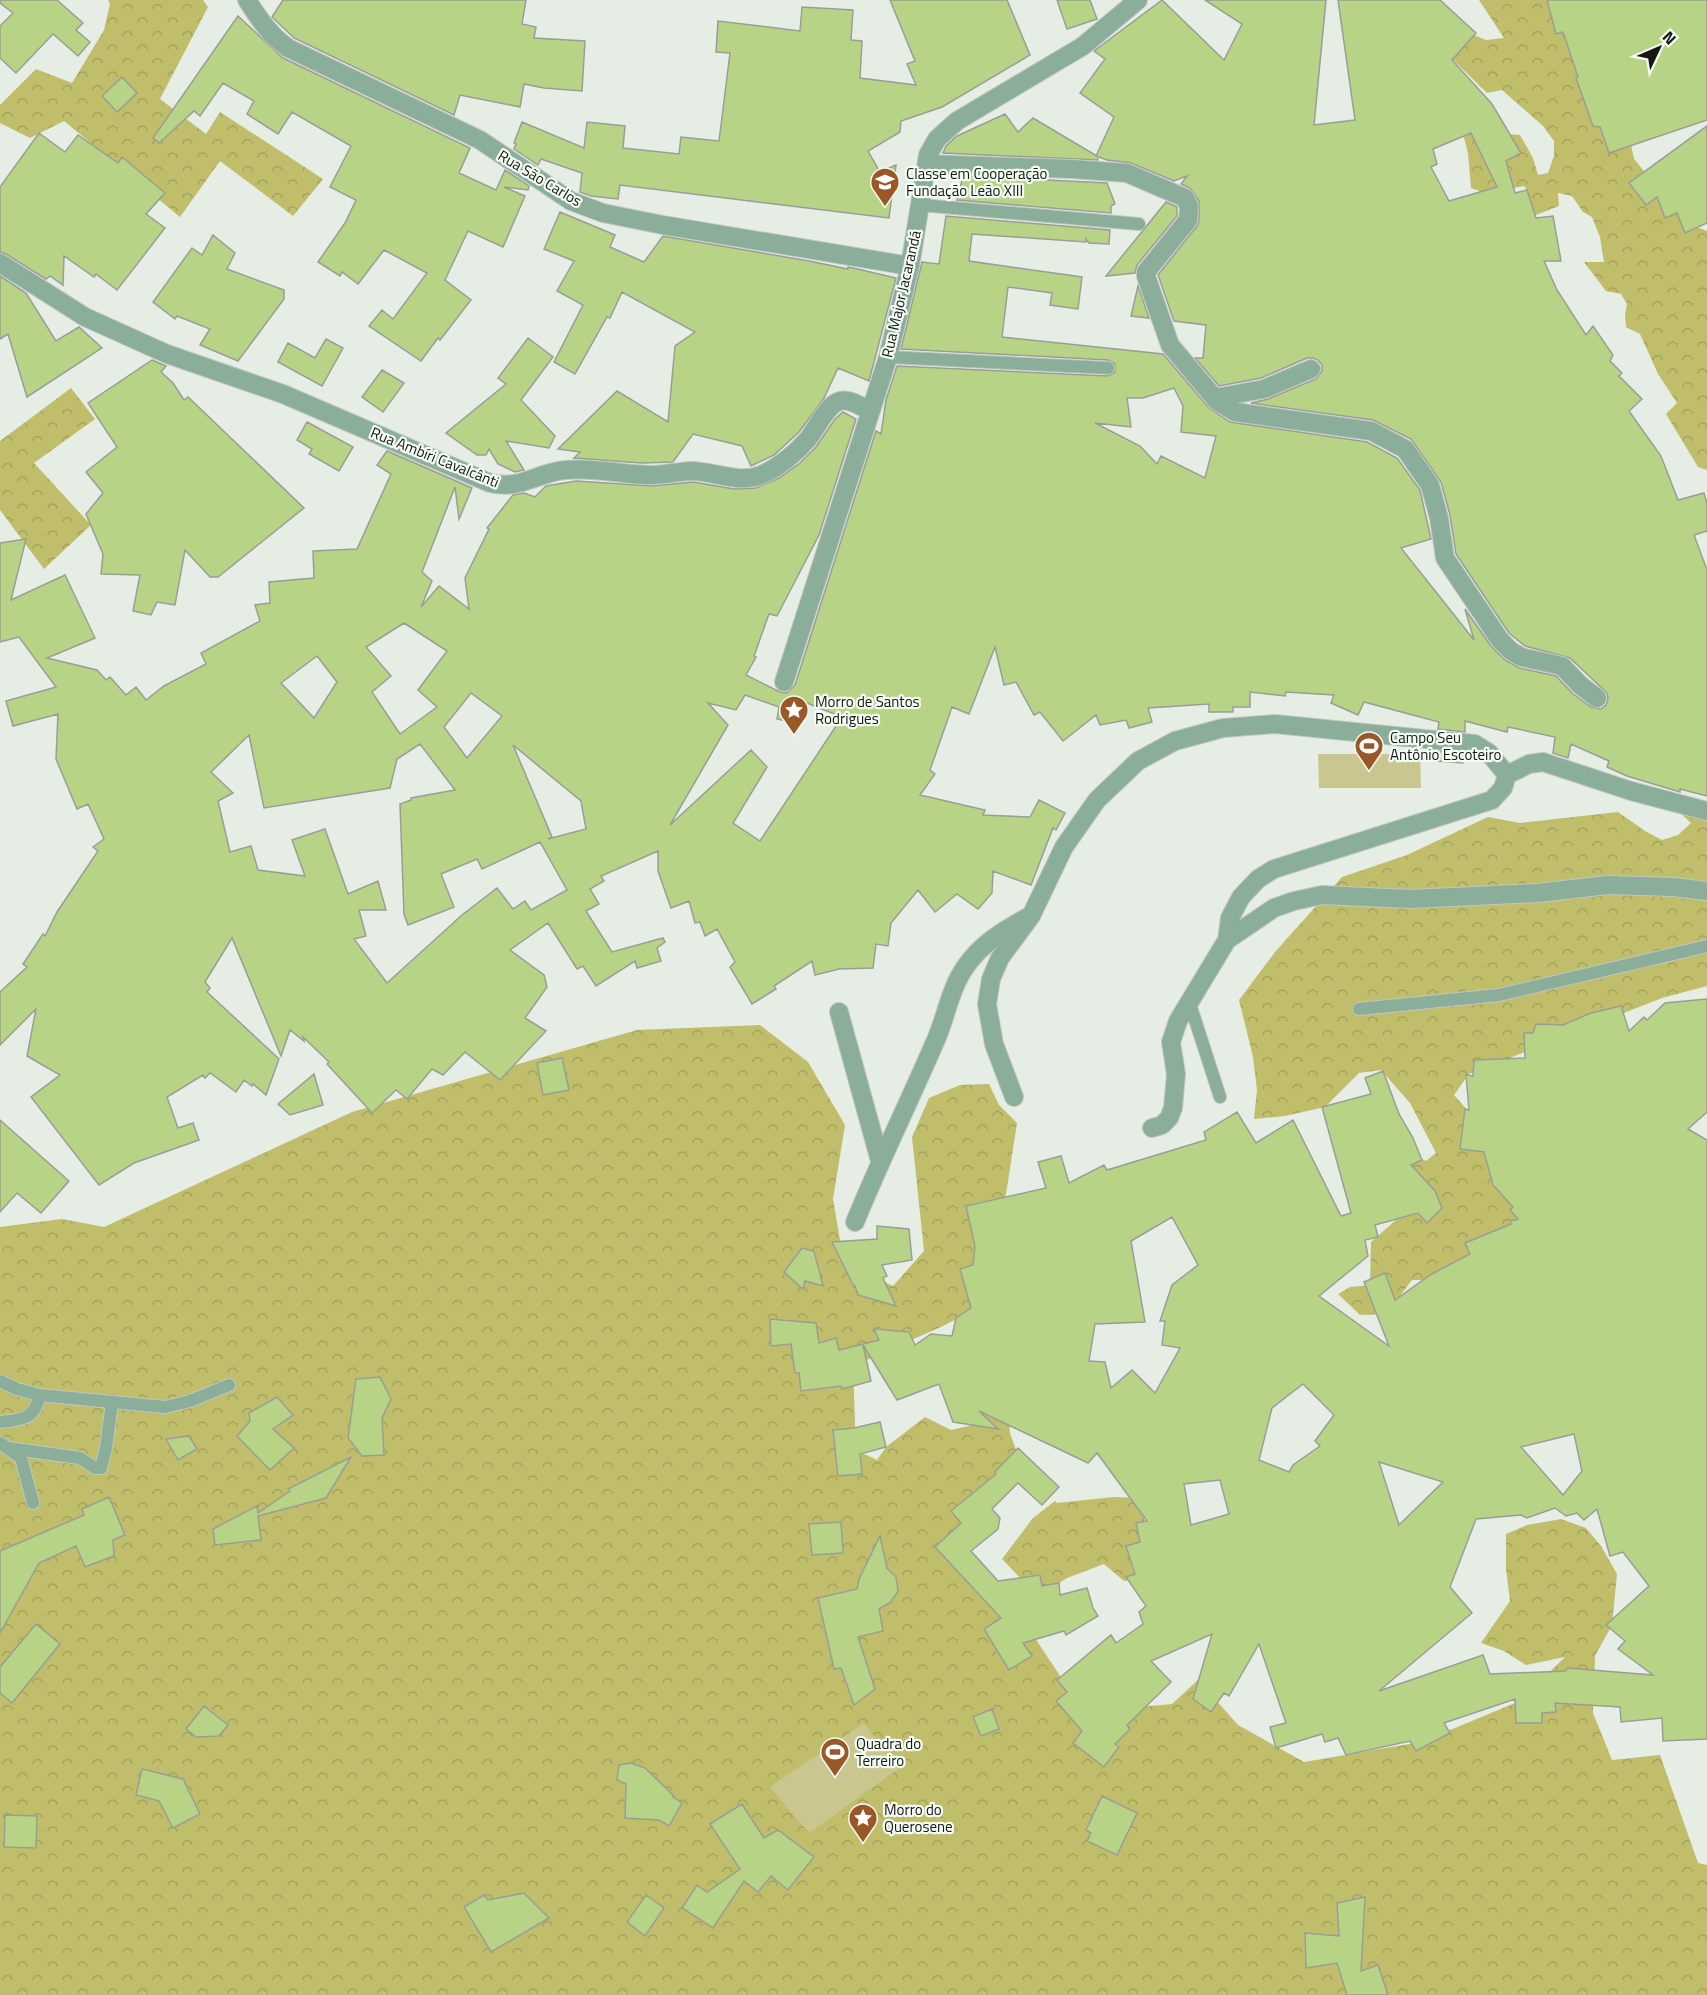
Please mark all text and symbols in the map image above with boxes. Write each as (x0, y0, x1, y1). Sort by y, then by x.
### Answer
north arrow (1629, 18, 1689, 78)
text: N (1657, 25, 1682, 50)
street label: Rua São Carlos (494, 144, 586, 212)
place label: Classe em Cooperação Fundação Leão XIII (906, 162, 1047, 202)
school or university icon: Classe em Cooperação Fundação Leão XIII (869, 166, 901, 208)
street label: Rua Major Jacarandá (875, 228, 927, 360)
street label: Rua Ambíri Cavalcânti (367, 421, 503, 493)
place label: Morro de Santos Rodrigues (815, 690, 920, 730)
place icon: Morro de Santos Rodrigues (778, 694, 810, 736)
place label: Campo Seu Antônio Escoteiro (1390, 726, 1501, 766)
sports icon: Campo Seu Antônio Escoteiro (1353, 730, 1385, 772)
place label: Quadra do Terreiro (856, 1732, 921, 1772)
sports icon: Quadra do Terreiro (819, 1736, 851, 1778)
place label: Morro do Querosene (884, 1798, 953, 1838)
place icon: Morro do Querosene (847, 1802, 879, 1844)

